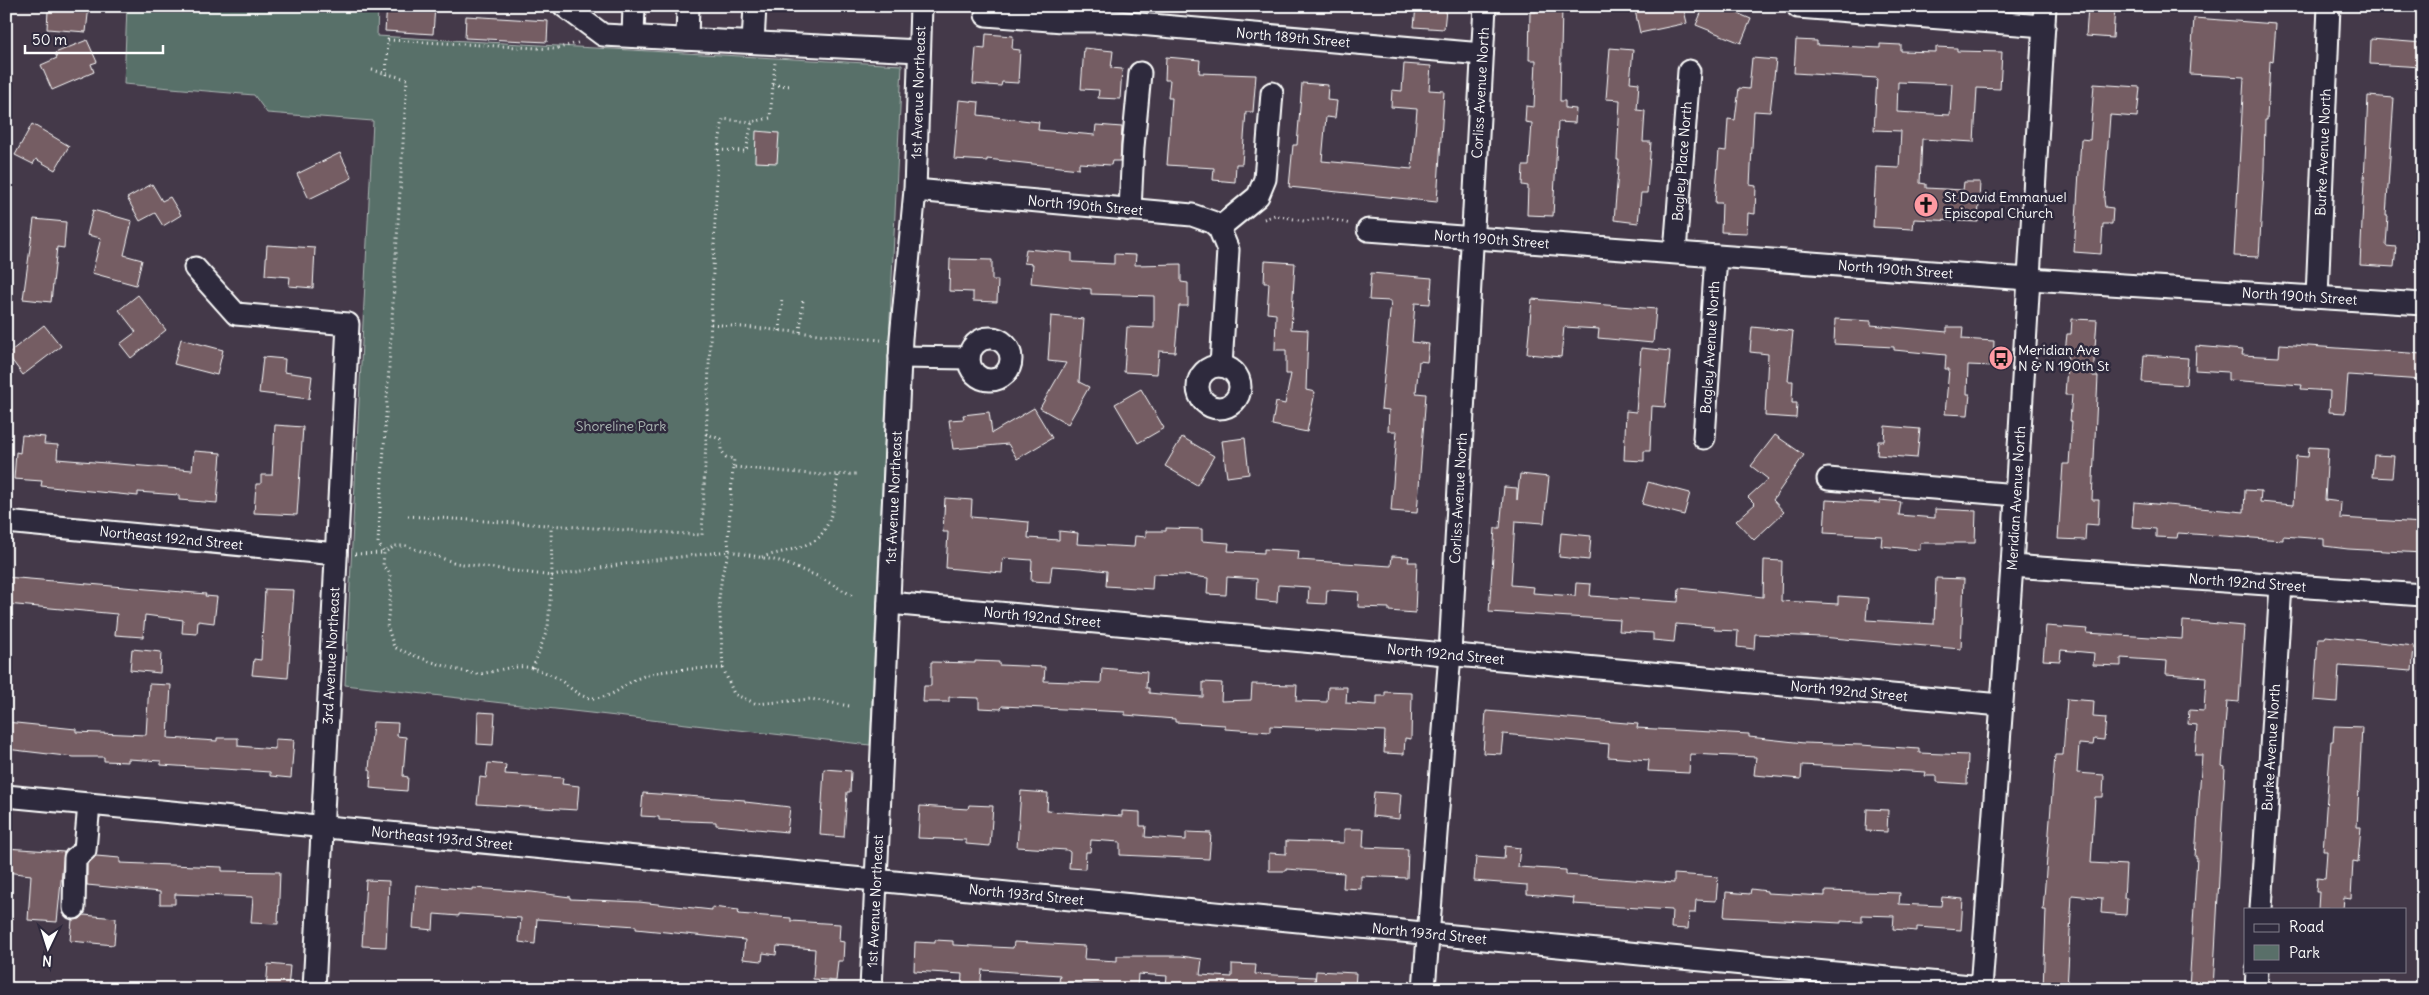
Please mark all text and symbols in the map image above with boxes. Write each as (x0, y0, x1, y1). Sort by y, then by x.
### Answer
scale bar (25, 22, 162, 54)
street label: North 189th Street (1235, 24, 1351, 51)
street label: 1st Avenue Northeast (907, 25, 929, 159)
street label: Corliss Avenue North (1468, 27, 1493, 159)
text: 50 m (32, 30, 67, 49)
street label: Burke Avenue North (2311, 88, 2335, 216)
street label: Bagley Place North (1668, 101, 1696, 222)
place label: St David Emmanuel Episcopal Church (1944, 188, 2067, 222)
street label: North 190th Street (1027, 191, 1144, 220)
church icon: St David Emmanuel Episcopal Church (1913, 192, 1939, 218)
street label: North 190th Street (1433, 226, 1550, 253)
street label: North 190th Street (1837, 256, 1954, 283)
street label: Bagley Avenue North (1697, 280, 1723, 414)
street label: North 190th Street (2241, 283, 2358, 309)
place label: Meridian Ave N & N 190th St (2018, 341, 2110, 375)
bus stop icon: Meridian Ave N & N 190th St (1988, 345, 2014, 371)
park label: Shoreline Park (576, 417, 666, 435)
street label: Meridian Avenue North (2003, 425, 2029, 571)
street label: 1st Avenue Northeast (882, 430, 906, 564)
street label: Corliss Avenue North (1446, 432, 1471, 564)
street label: Northeast 192nd Street (99, 522, 244, 554)
street label: North 192nd Street (2188, 569, 2307, 596)
street label: 3rd Avenue Northeast (318, 586, 344, 725)
street label: North 192nd Street (983, 603, 1102, 631)
street label: North 192nd Street (1386, 640, 1505, 668)
street label: North 192nd Street (1790, 677, 1909, 705)
street label: Burke Avenue North (2258, 683, 2284, 811)
street label: Northeast 193rd Street (370, 822, 514, 854)
street label: 1st Avenue Northeast (863, 834, 887, 968)
street label: North 193rd Street (968, 880, 1085, 909)
legend (2244, 908, 2406, 972)
text: Road (2289, 917, 2324, 936)
street label: North 193rd Street (1371, 919, 1488, 948)
north arrow (22, 922, 72, 972)
text: Park (2289, 943, 2320, 962)
text: N (42, 952, 53, 970)

